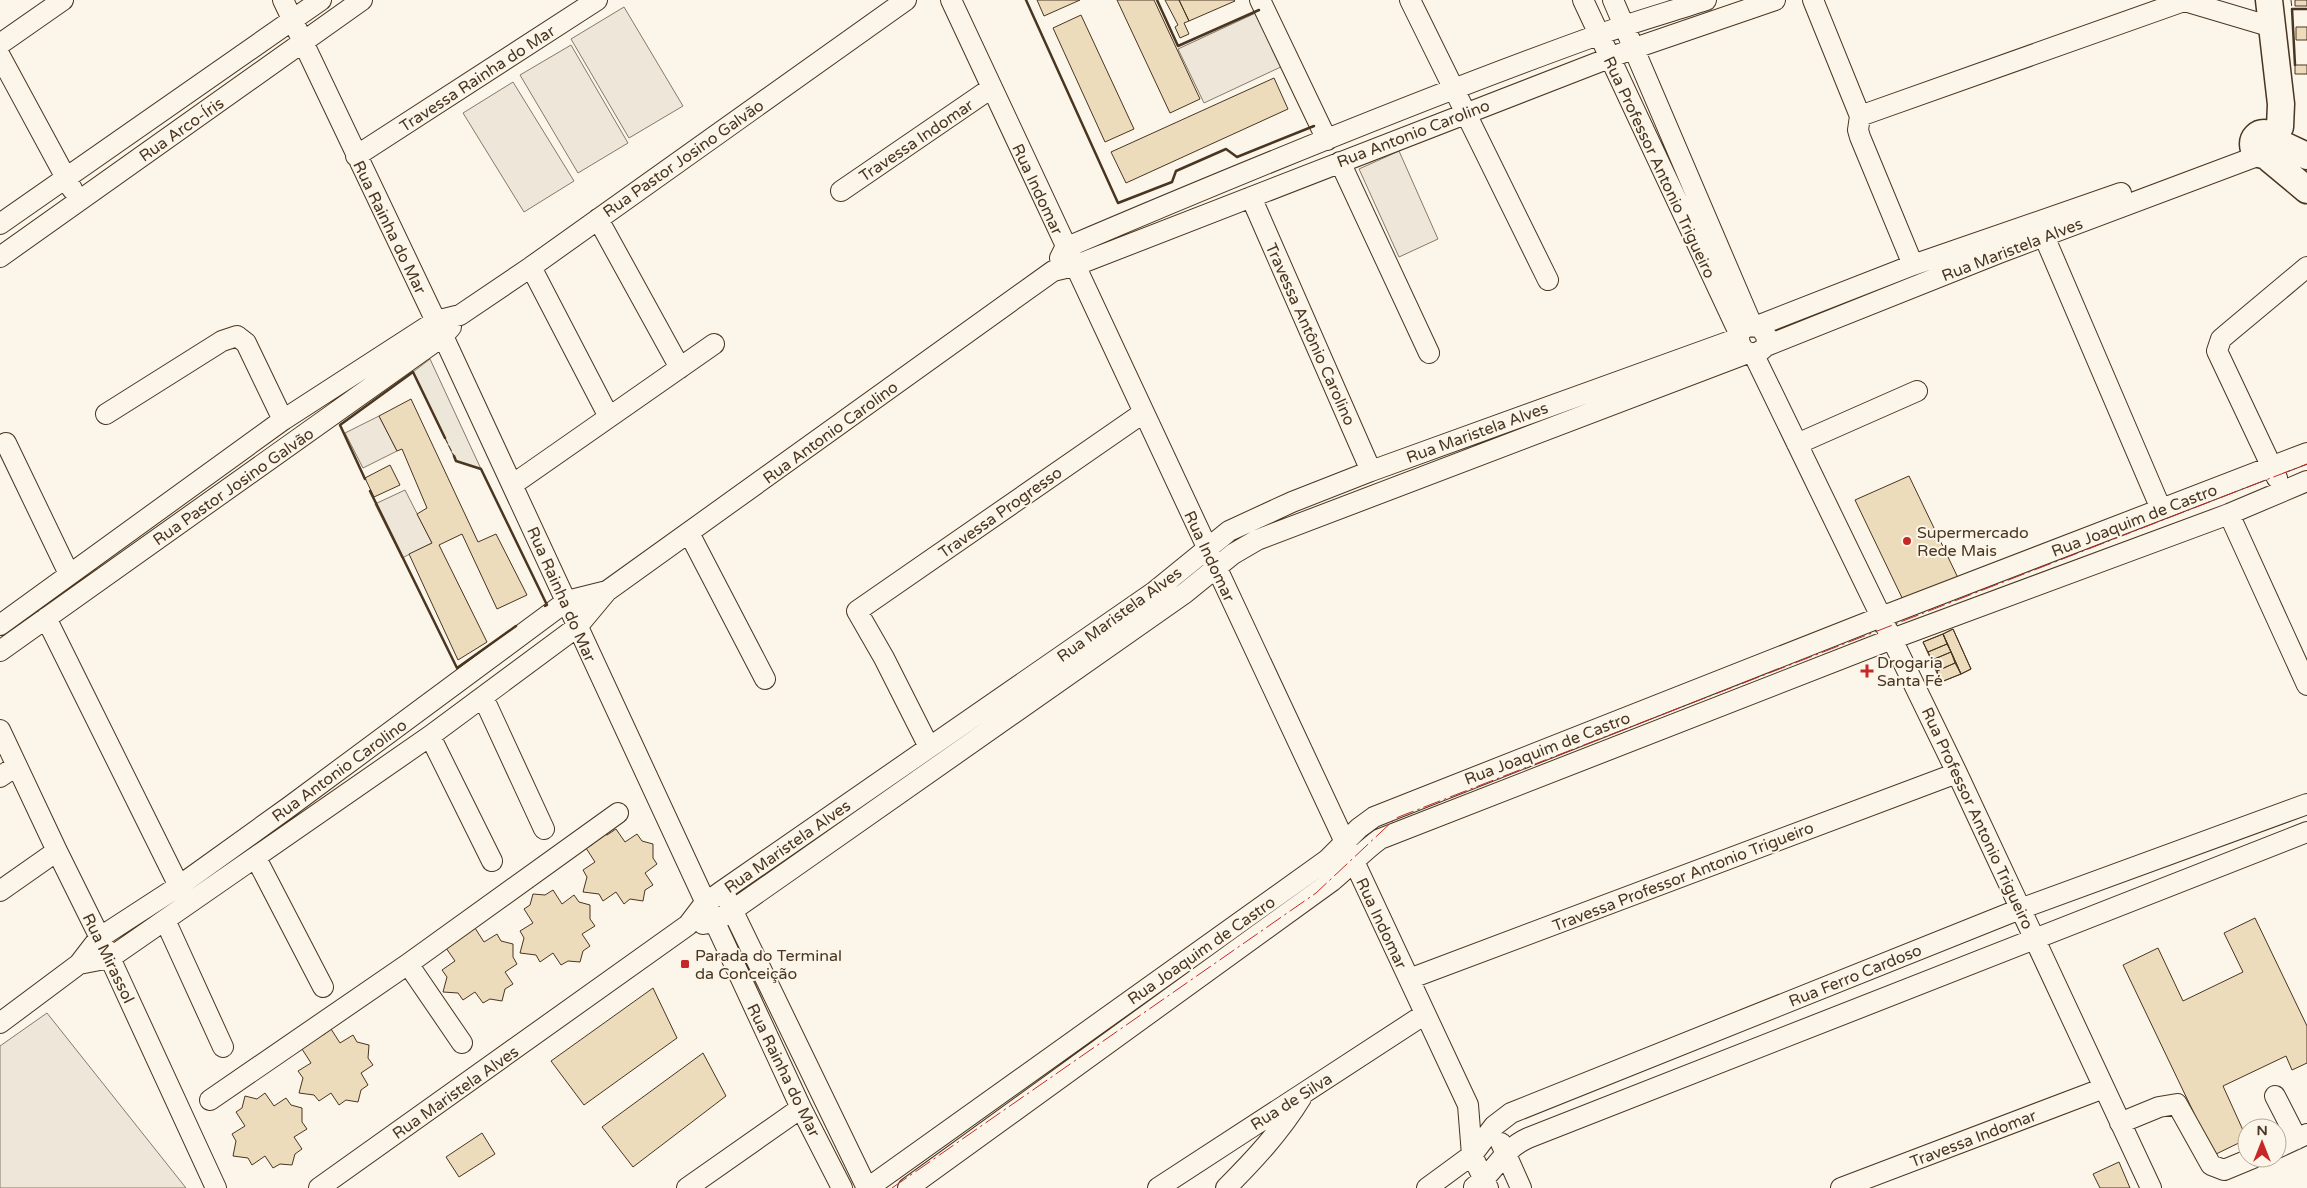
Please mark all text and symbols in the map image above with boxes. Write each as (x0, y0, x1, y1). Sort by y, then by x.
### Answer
street label: Travessa Rainha do Mar (396, 21, 560, 137)
street label: Rua Professor Antonio Trigueiro (1599, 53, 1719, 282)
street label: Rua Arco-Íris (135, 93, 228, 166)
street label: Travessa Indomar (856, 95, 978, 186)
street label: Rua Pastor Josino Galvão (599, 96, 768, 222)
street label: Rua Antonio Carolino (1334, 96, 1493, 172)
street label: Rua Indomar (1007, 141, 1067, 239)
street label: Rua Rainha do Mar (348, 158, 430, 298)
street label: Rua Maristela Alves (1939, 214, 2086, 286)
street label: Travessa Antônio Carolino (1261, 240, 1359, 429)
street label: Rua Antonio Carolino (759, 377, 902, 489)
street label: Rua Maristela Alves (1404, 398, 1551, 468)
street label: Rua Pastor Josino Galvão (149, 424, 318, 550)
street label: Travessa Progresso (935, 463, 1066, 563)
street label: Rua Joaquim de Castro (2049, 480, 2220, 562)
street label: Rua Indomar (1179, 508, 1239, 606)
place label: Supermercado Rede Mais (1917, 523, 2029, 561)
street label: Rua Rainha do Mar (522, 524, 600, 666)
marker: Supermercado Rede Mais (1901, 535, 1913, 547)
street label: Rua Maristela Alves (1053, 563, 1186, 667)
place label: Drogaria Santa Fé (1877, 653, 1943, 691)
marker: Drogaria Santa Fé (1861, 665, 1873, 677)
street label: Rua Professor Antonio Trigueiro (1917, 704, 2037, 933)
street label: Rua Joaquim de Castro (1462, 708, 1633, 790)
street label: Rua Antonio Carolino (268, 715, 411, 827)
street label: Rua Maristela Alves (721, 796, 855, 898)
street label: Travessa Professor Antonio Trigueiro (1550, 818, 1817, 936)
street label: Rua Indomar (1351, 875, 1411, 973)
street label: Rua Joaquim de Castro (1124, 892, 1279, 1009)
street label: Rua Mirassol (78, 910, 139, 1007)
street label: Rua Ferro Cardoso (1786, 940, 1925, 1012)
place label: Parada do Terminal da Conceição (695, 946, 842, 984)
marker: Parada do Terminal da Conceição (679, 958, 691, 970)
street label: Rua Rainha do Mar (742, 1001, 824, 1141)
street label: Rua Maristela Alves (389, 1042, 523, 1144)
street label: Rua de Silva (1247, 1069, 1336, 1135)
street label: Travessa Indomar (1907, 1105, 2040, 1172)
north arrow (2237, 1118, 2287, 1168)
text: N (2256, 1122, 2268, 1139)

